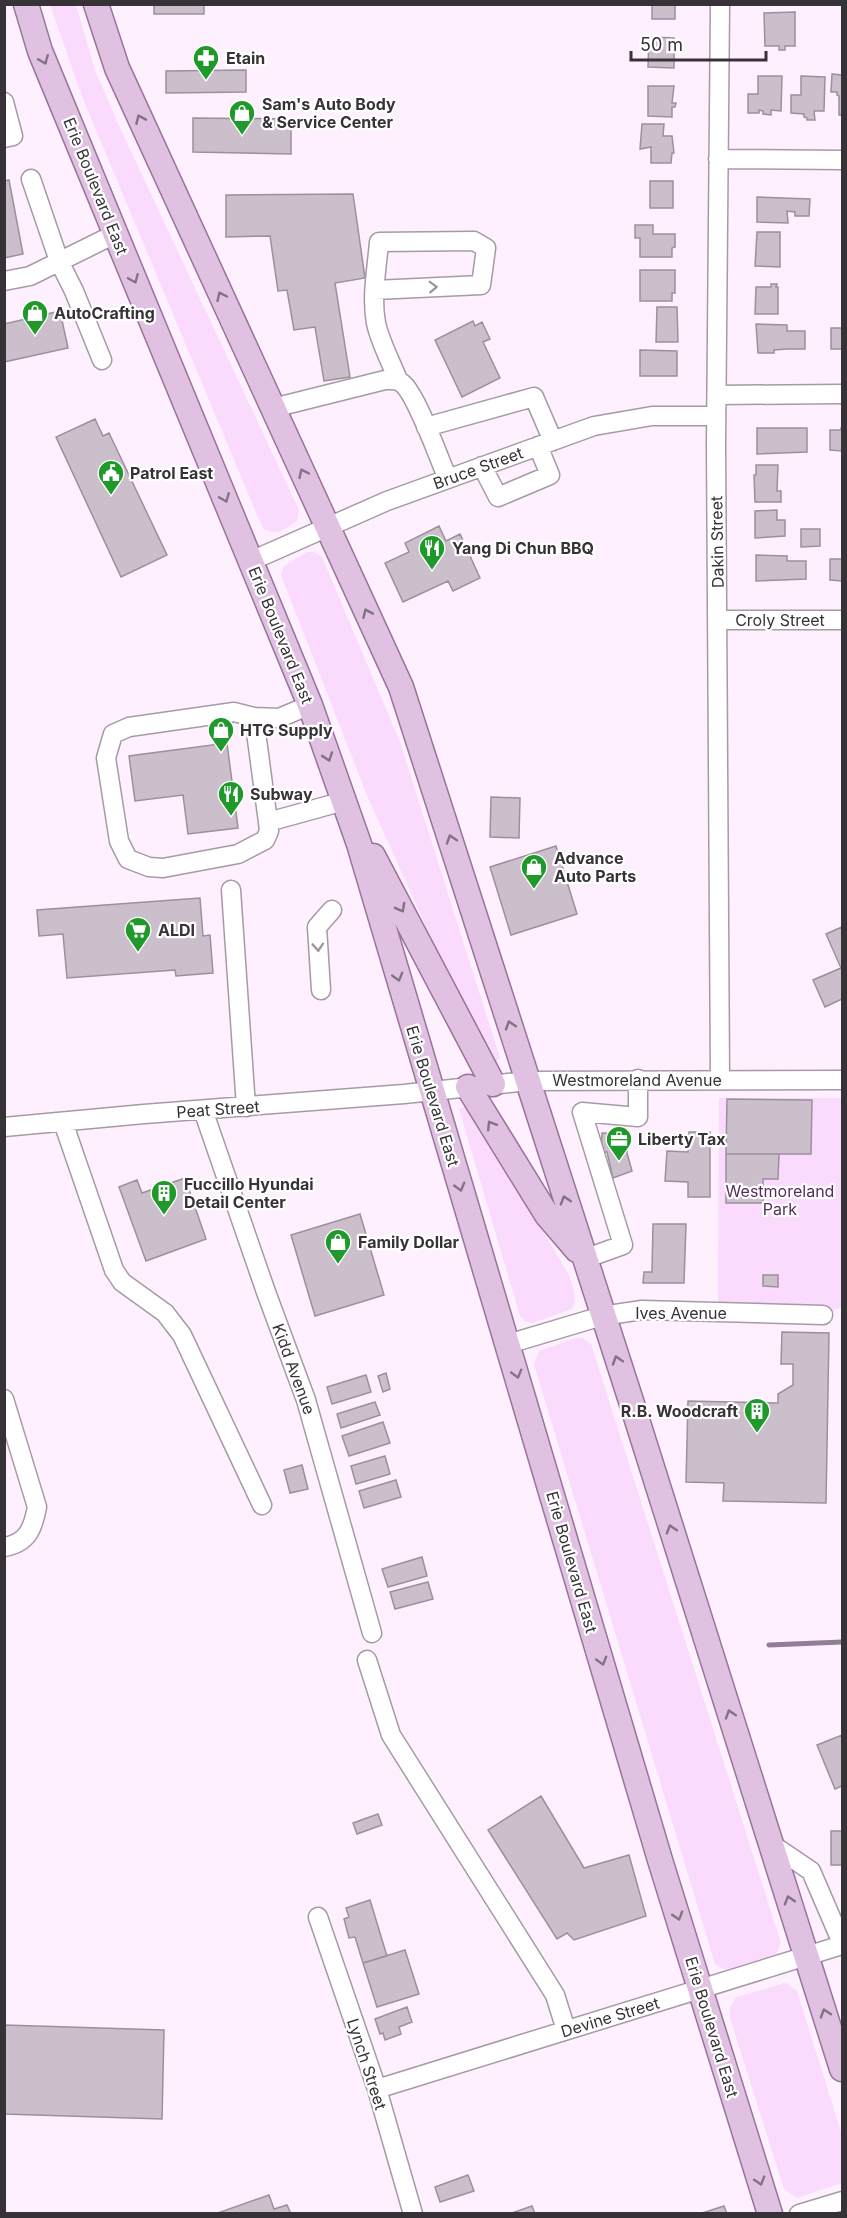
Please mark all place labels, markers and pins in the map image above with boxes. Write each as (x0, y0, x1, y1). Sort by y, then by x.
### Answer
pharmacy icon: Etain (191, 43, 221, 81)
place label: Etain (226, 48, 265, 68)
place label: Sam's Auto Body & Service Center (262, 94, 396, 132)
shop icon: Sam's Auto Body & Service Center (227, 98, 257, 136)
shop icon: AutoCrafting (20, 298, 50, 336)
place label: AutoCrafting (54, 303, 155, 323)
public building icon: Patrol East (96, 458, 126, 496)
place label: Patrol East (130, 463, 213, 483)
restaurant icon: Yang Di Chun BBQ (417, 533, 447, 571)
place label: Yang Di Chun BBQ (452, 538, 594, 558)
shop icon: HTG Supply (206, 715, 236, 753)
place label: HTG Supply (240, 720, 333, 740)
restaurant icon: Subway (216, 779, 246, 817)
place label: Subway (250, 784, 313, 804)
place label: Advance Auto Parts (554, 848, 636, 886)
shop icon: Advance Auto Parts (519, 852, 549, 890)
supermarket icon: ALDI (123, 915, 153, 953)
place label: ALDI (158, 920, 195, 940)
office icon: Liberty Tax (604, 1124, 634, 1162)
place label: Liberty Tax (638, 1129, 726, 1149)
place label: Fuccillo Hyundai Detail Center (184, 1174, 314, 1212)
building icon: Fuccillo Hyundai Detail Center (149, 1178, 179, 1216)
shop icon: Family Dollar (323, 1227, 353, 1265)
place label: Family Dollar (358, 1232, 460, 1252)
building icon: R.B. Woodcraft (742, 1396, 772, 1434)
place label: R.B. Woodcraft (621, 1401, 738, 1421)

